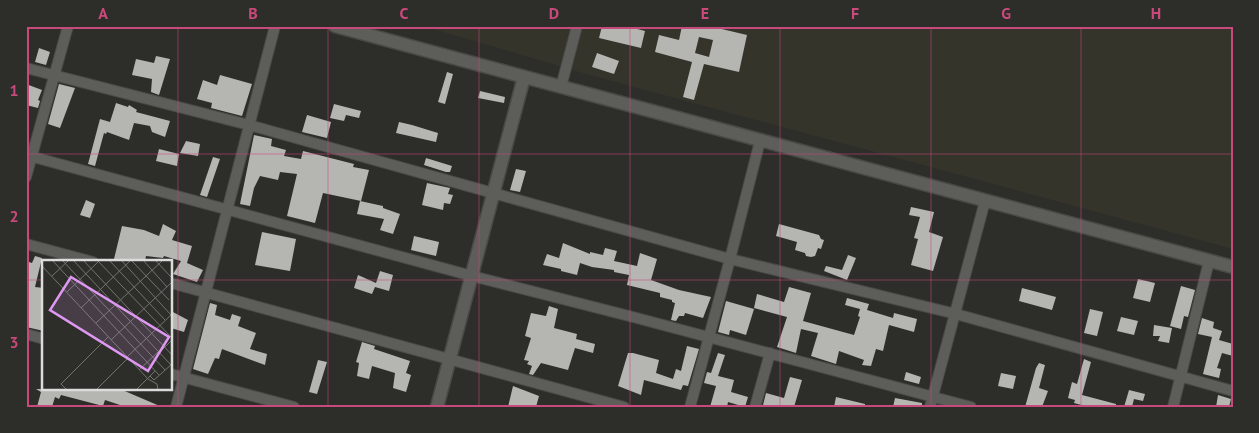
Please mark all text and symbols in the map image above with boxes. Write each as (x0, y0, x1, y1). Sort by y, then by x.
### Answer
text: A (98, 3, 108, 23)
text: B (248, 3, 258, 23)
text: C (400, 3, 409, 23)
text: D (549, 3, 559, 23)
text: E (701, 3, 709, 23)
text: F (851, 3, 859, 23)
text: G (1001, 3, 1011, 23)
text: H (1151, 3, 1161, 23)
text: 1 (9, 80, 19, 100)
text: 2 (9, 206, 19, 226)
inset map (42, 260, 172, 390)
text: 3 (9, 332, 19, 352)

